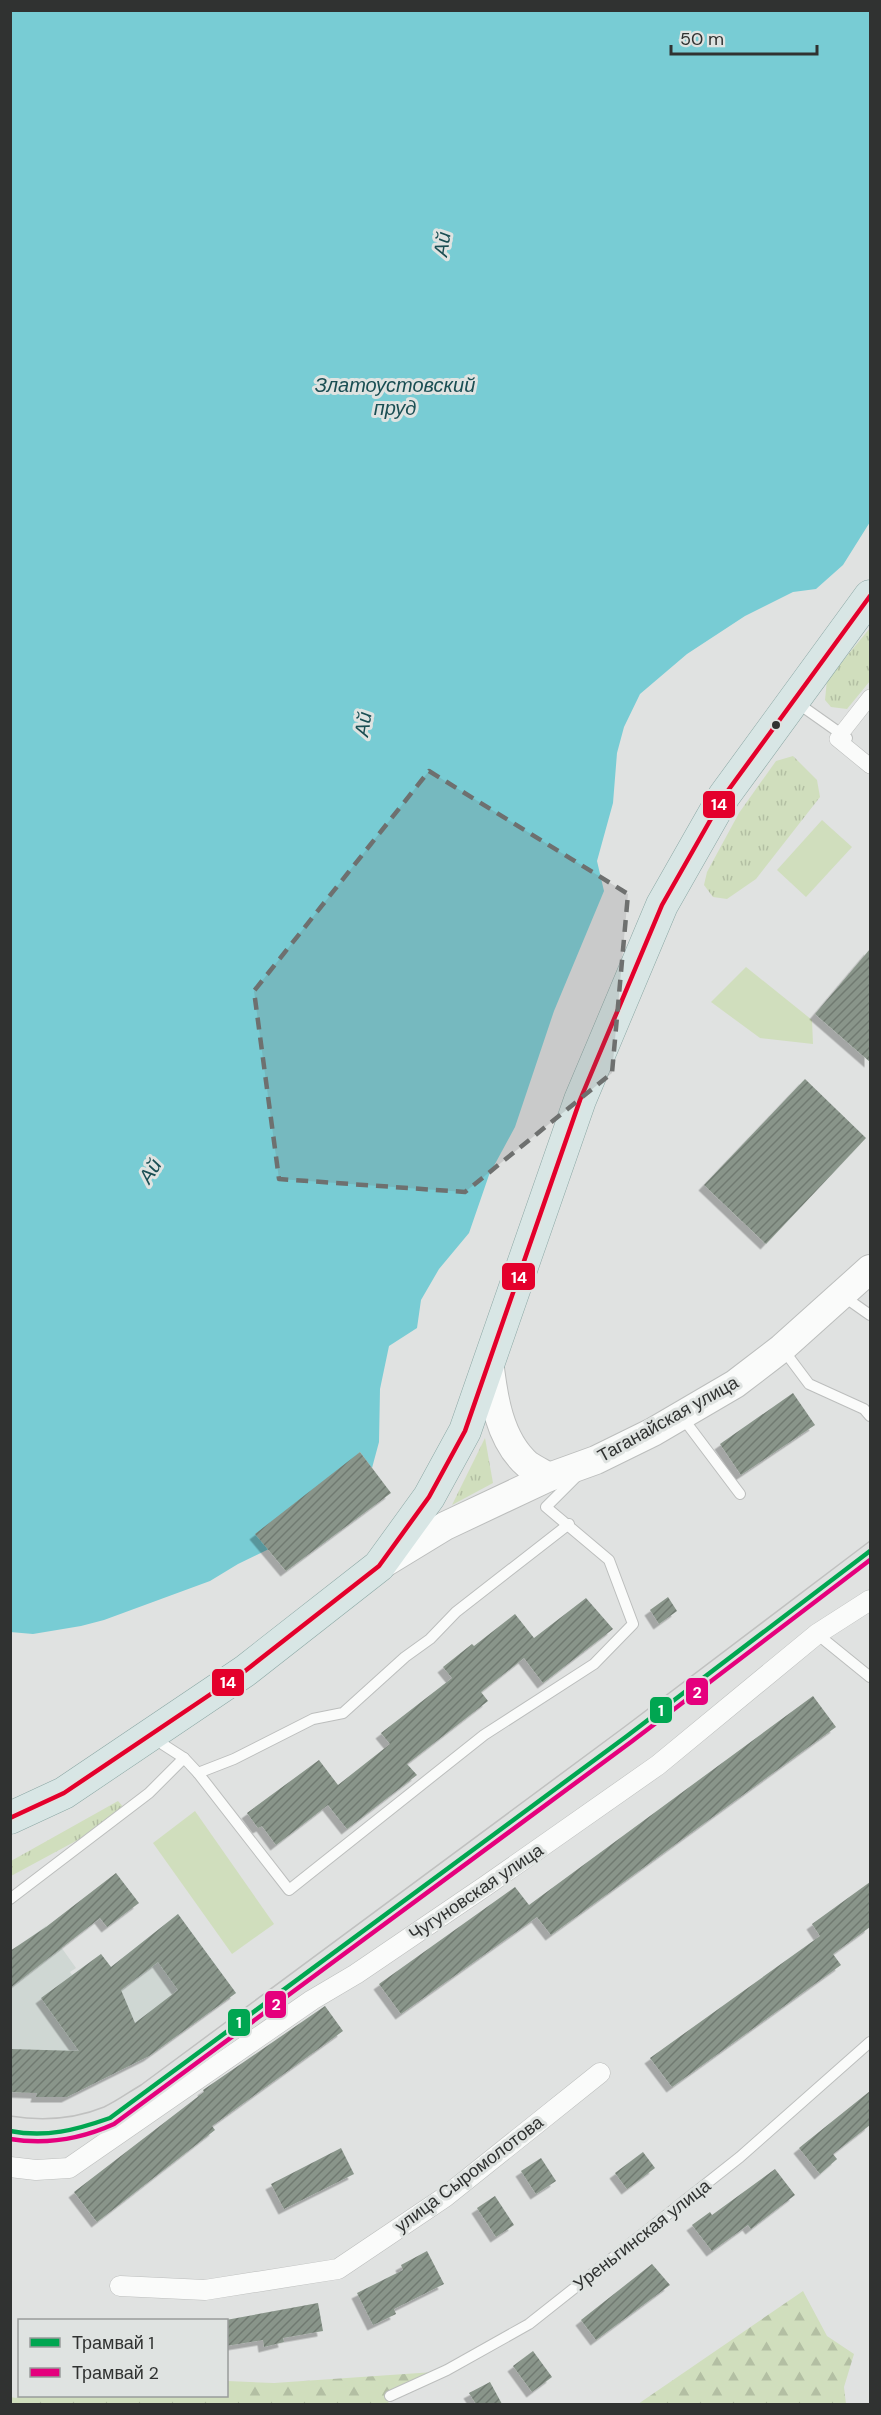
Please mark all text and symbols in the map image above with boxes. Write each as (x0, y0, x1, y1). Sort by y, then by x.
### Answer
scale bar (671, 18, 816, 56)
text: 50 m (680, 27, 724, 51)
water label: Ай (427, 230, 457, 259)
water label: Златоустовский пруд (315, 372, 475, 421)
water label: Ай (348, 710, 378, 739)
unlabelled marker (770, 719, 782, 731)
line badge: 14 (702, 790, 736, 819)
text: 14 (711, 794, 727, 815)
water label: Ай (132, 1154, 168, 1189)
line badge: 14 (501, 1262, 536, 1291)
text: 14 (511, 1267, 527, 1288)
street label: Таганайская улица (593, 1370, 744, 1468)
line badge: 14 (211, 1668, 245, 1697)
text: 14 (220, 1672, 236, 1693)
line badge: 2 (685, 1677, 709, 1706)
text: 2 (692, 1682, 702, 1703)
line badge: 1 (649, 1696, 673, 1724)
text: 1 (658, 1700, 664, 1721)
street label: Чугуновская улица (404, 1838, 549, 1946)
line badge: 2 (264, 1990, 287, 2019)
text: 2 (271, 1994, 281, 2015)
line badge: 1 (227, 2008, 251, 2037)
text: 1 (236, 2012, 242, 2033)
street label: улица Сыромолотова (390, 2110, 549, 2238)
street label: Уреньгинская улица (568, 2173, 716, 2296)
legend (18, 2319, 228, 2397)
text: Трамвай 1 (72, 2331, 154, 2355)
text: Трамвай 2 (72, 2361, 159, 2385)

